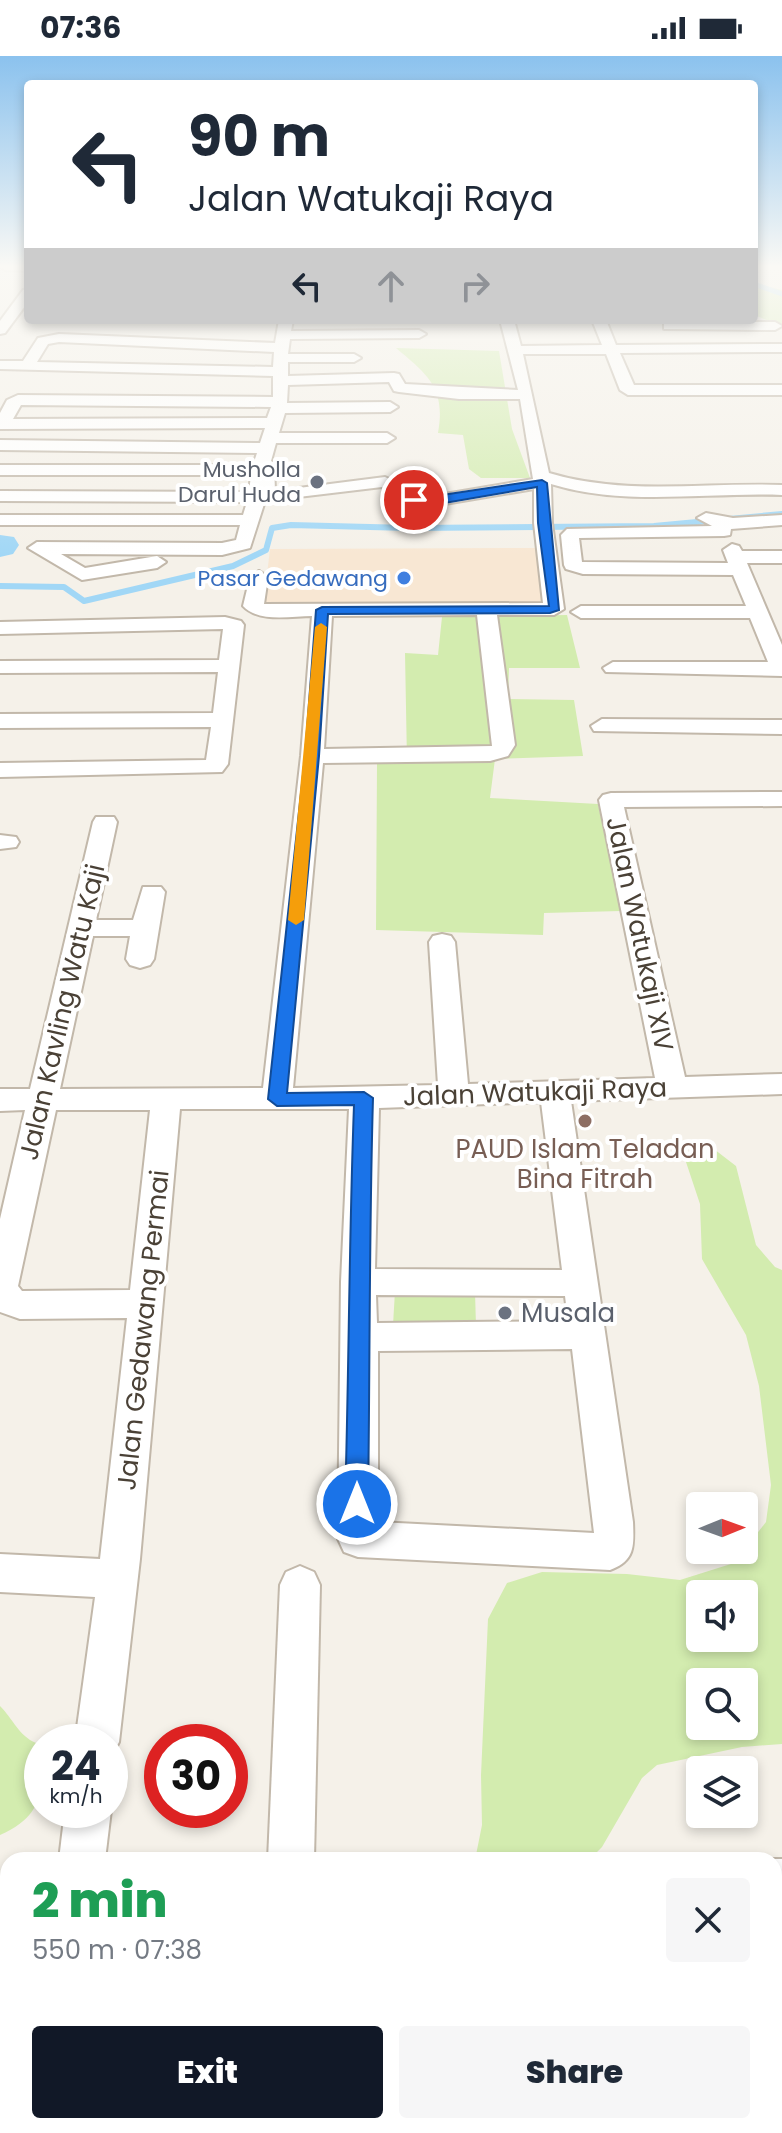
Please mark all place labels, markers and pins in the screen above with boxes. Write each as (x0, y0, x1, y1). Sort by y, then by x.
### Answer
place label: Musholla Darul Huda (178, 454, 301, 510)
pin (380, 466, 448, 534)
marker: Musholla Darul Huda (308, 473, 326, 491)
place label: Pasar Gedawang (198, 563, 388, 594)
marker: Pasar Gedawang (395, 569, 413, 587)
marker: PAUD Islam Teladan Bina Fitrah (576, 1112, 594, 1130)
place label: PAUD Islam Teladan Bina Fitrah (455, 1131, 715, 1197)
place label: Musala (521, 1295, 615, 1331)
marker: Musala (496, 1304, 514, 1322)

